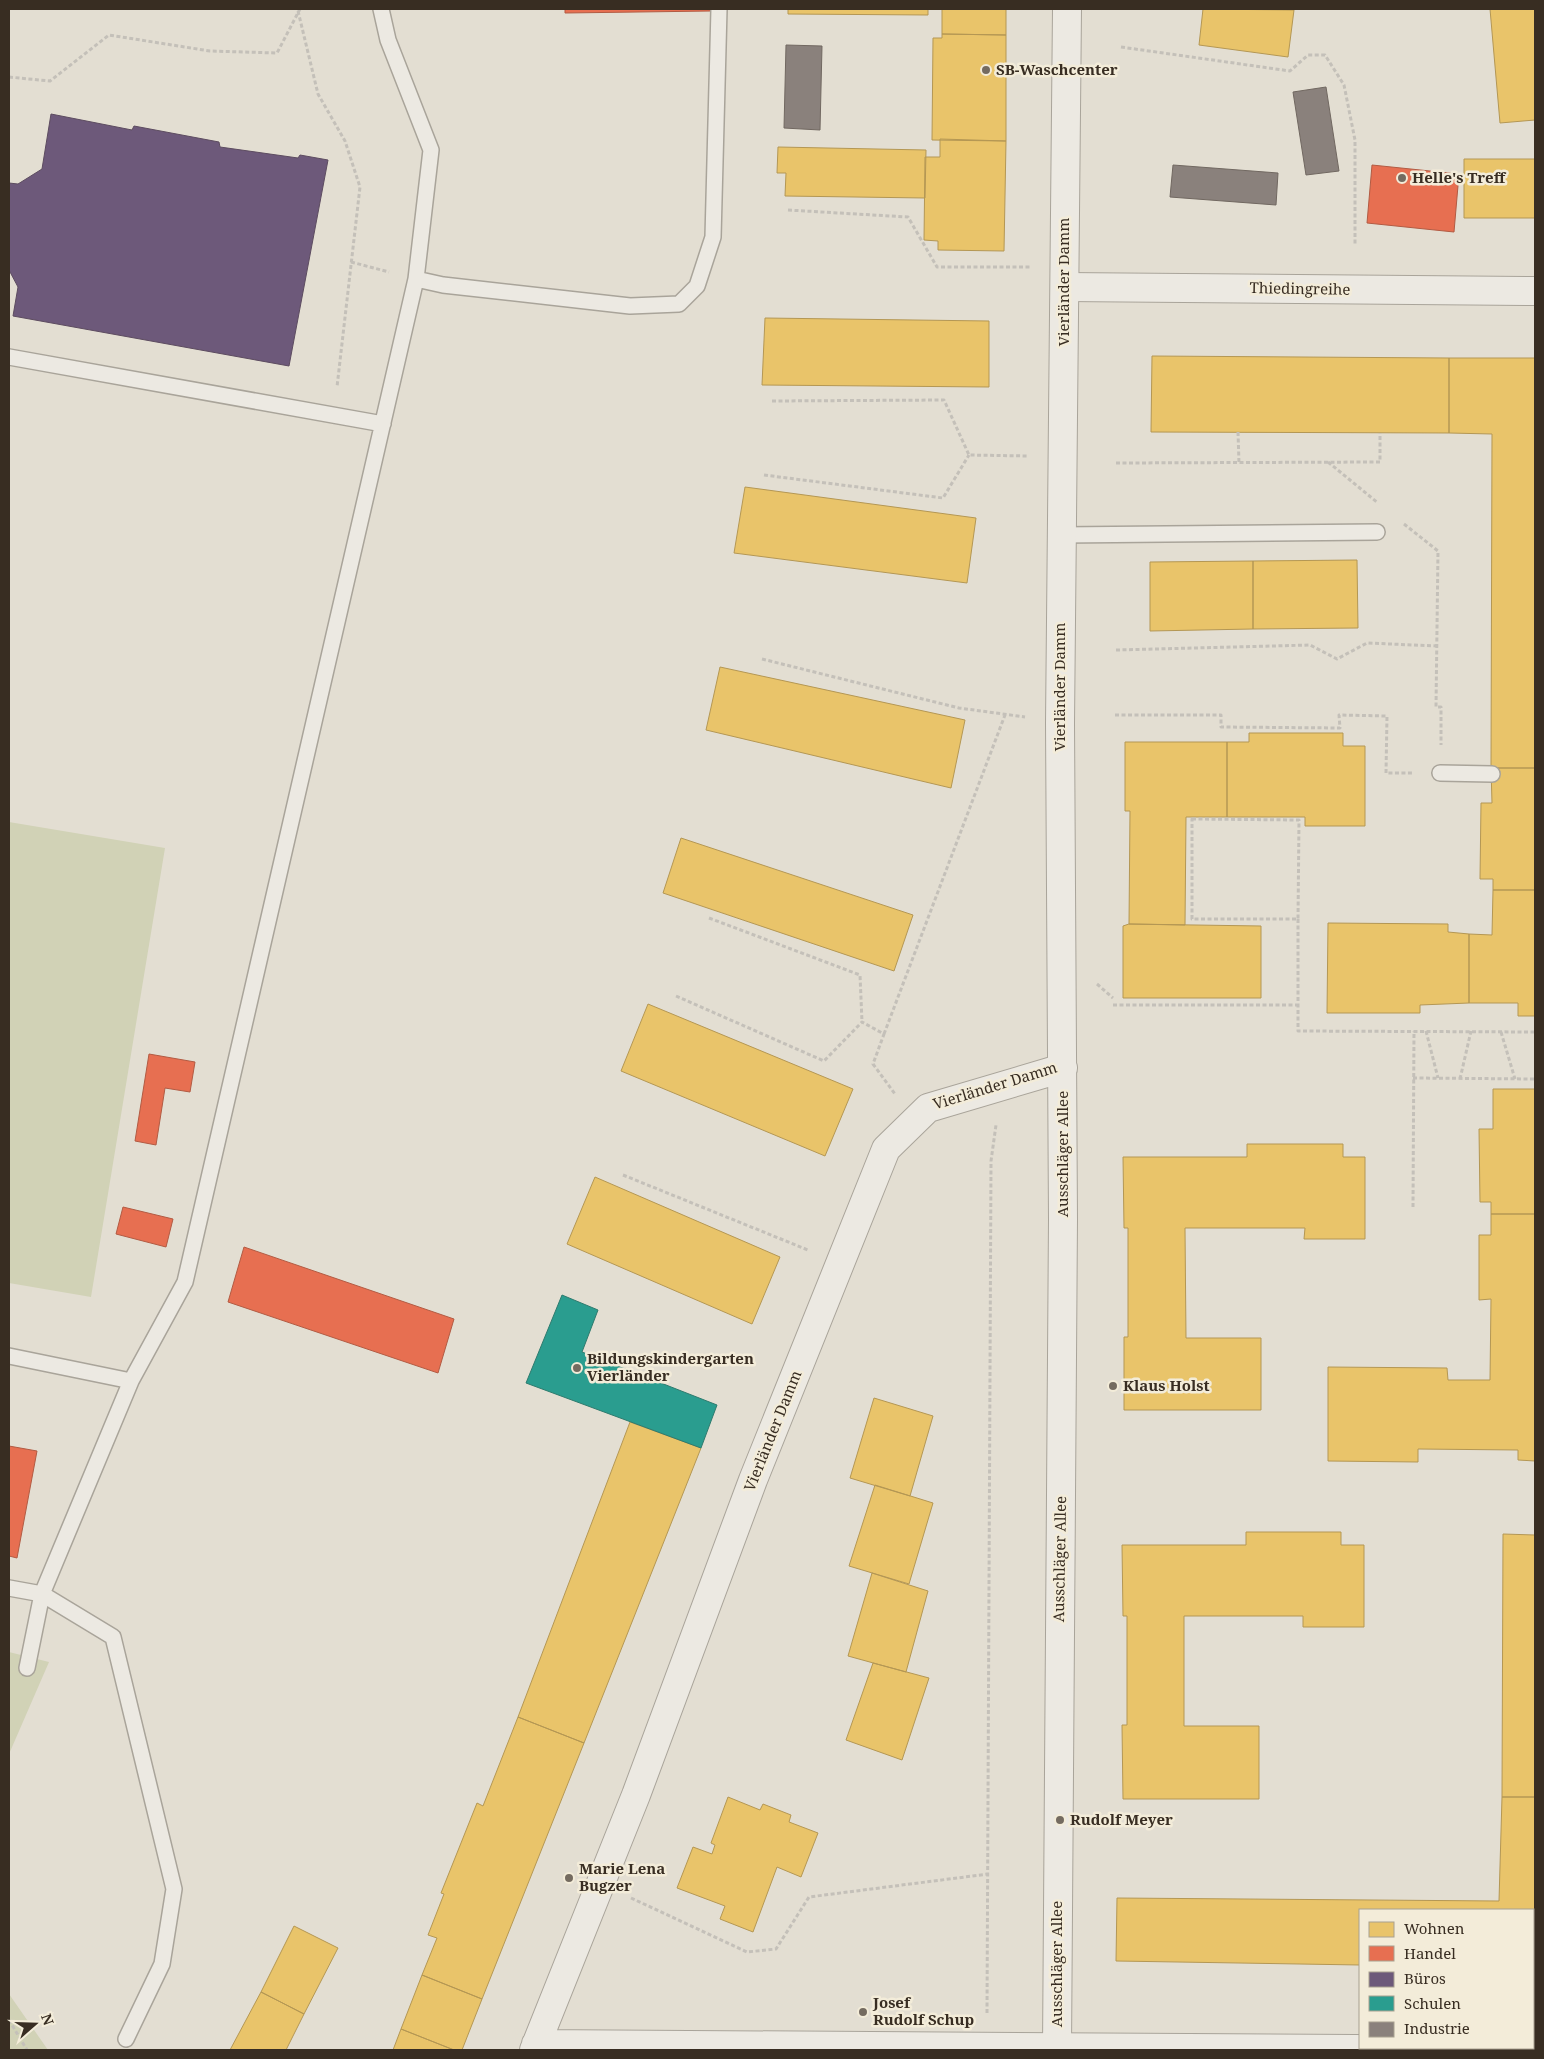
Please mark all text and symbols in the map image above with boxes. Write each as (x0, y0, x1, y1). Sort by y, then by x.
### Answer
place label: SB-Waschcenter (996, 59, 1118, 79)
marker: SB-Waschcenter (980, 64, 992, 76)
place label: Helle's Treff (1412, 167, 1507, 187)
marker: Helle's Treff (1396, 172, 1408, 184)
street label: Vierländer Damm (1053, 218, 1073, 346)
street label: Thiedingreihe (1249, 277, 1351, 299)
street label: Vierländer Damm (1049, 623, 1069, 751)
street label: Vierländer Damm (930, 1057, 1059, 1113)
street label: Ausschläger Allee (1052, 1091, 1072, 1217)
place label: Bildungskindergarten Vierländer (587, 1348, 754, 1385)
marker: Bildungskindergarten Vierländer (571, 1362, 583, 1374)
street label: Vierländer Damm (739, 1367, 805, 1494)
place label: Klaus Holst (1123, 1375, 1209, 1395)
marker: Klaus Holst (1107, 1380, 1119, 1392)
street label: Ausschläger Allee (1048, 1496, 1070, 1622)
place label: Rudolf Meyer (1070, 1809, 1173, 1829)
marker: Rudolf Meyer (1054, 1814, 1066, 1826)
place label: Marie Lena Bugzer (579, 1858, 665, 1895)
marker: Marie Lena Bugzer (563, 1872, 575, 1884)
street label: Ausschläger Allee (1046, 1901, 1066, 2027)
legend (1359, 1909, 1534, 2049)
text: Wohnen (1404, 1918, 1465, 1938)
text: Handel (1404, 1943, 1456, 1963)
text: Büros (1404, 1968, 1446, 1988)
place label: Josef Rudolf Schup (872, 1992, 974, 2029)
text: Schulen (1404, 1993, 1461, 2013)
north arrow (10, 1999, 60, 2049)
marker: Josef Rudolf Schup (857, 2006, 869, 2018)
text: N (37, 2011, 59, 2028)
text: Industrie (1404, 2018, 1470, 2038)

